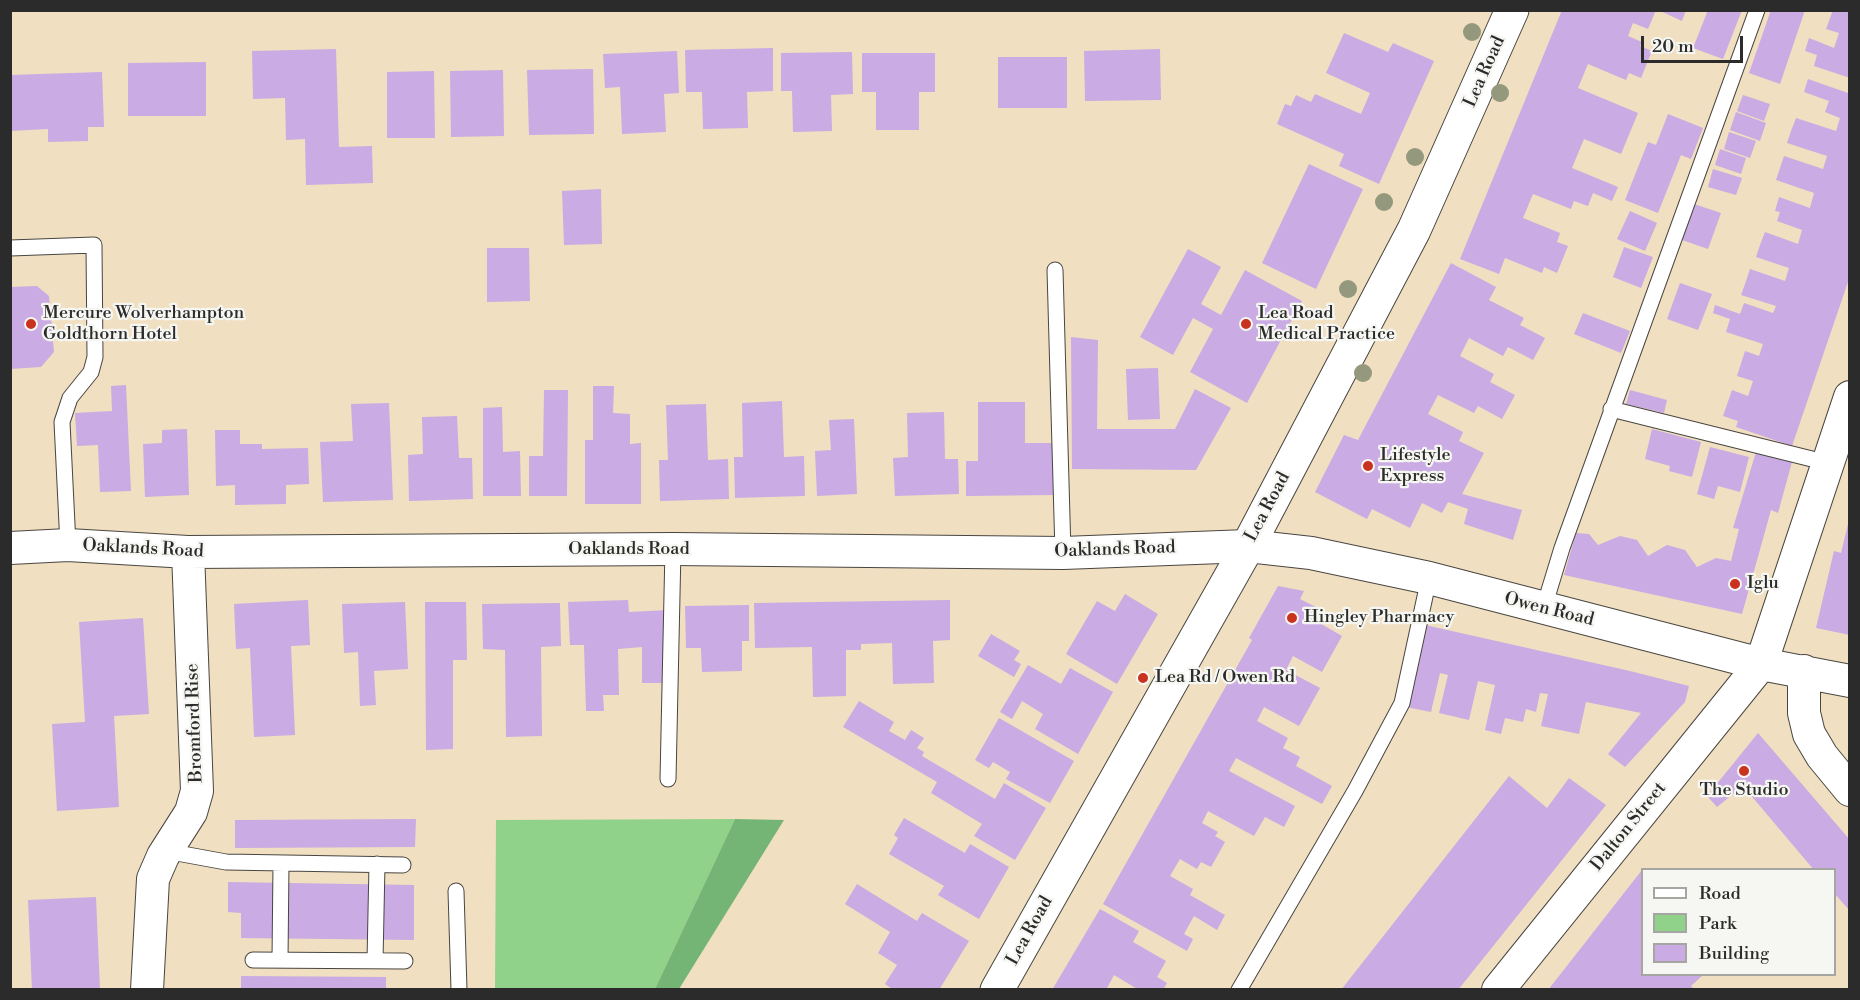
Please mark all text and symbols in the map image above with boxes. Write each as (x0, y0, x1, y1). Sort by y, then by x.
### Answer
scale bar (1644, 24, 1746, 62)
street label: Lea Road (1460, 33, 1510, 111)
text: 20 m (1652, 35, 1694, 58)
place label: Mercure Wolverhampton Goldthorn Hotel (43, 303, 244, 346)
place label: Lea Road Medical Practice (1258, 303, 1395, 346)
marker: Mercure Wolverhampton Goldthorn Hotel (24, 317, 38, 331)
marker: Lea Road Medical Practice (1239, 317, 1253, 331)
place label: Lifestyle Express (1380, 445, 1451, 488)
marker: Lifestyle Express (1361, 459, 1375, 473)
street label: Lea Road (1241, 469, 1295, 545)
street label: Oaklands Road (82, 535, 204, 563)
street label: Oaklands Road (1054, 537, 1176, 563)
street label: Oaklands Road (568, 539, 690, 561)
place label: Iglu (1747, 573, 1779, 595)
marker: Iglu (1728, 577, 1742, 591)
street label: Owen Road (1502, 588, 1596, 632)
place label: Hingley Pharmacy (1304, 607, 1454, 629)
marker: Hingley Pharmacy (1285, 611, 1299, 625)
street label: Bromford Rise (182, 663, 208, 783)
place label: Lea Rd / Owen Rd (1155, 667, 1295, 689)
marker: Lea Rd / Owen Rd (1136, 671, 1150, 685)
marker: The Studio (1737, 764, 1751, 778)
street label: Dalton Street (1587, 778, 1671, 876)
place label: The Studio (1699, 780, 1789, 802)
legend (1641, 868, 1836, 976)
text: Road (1699, 882, 1741, 905)
street label: Lea Road (1002, 893, 1058, 969)
text: Park (1699, 912, 1736, 935)
text: Building (1699, 942, 1769, 965)

